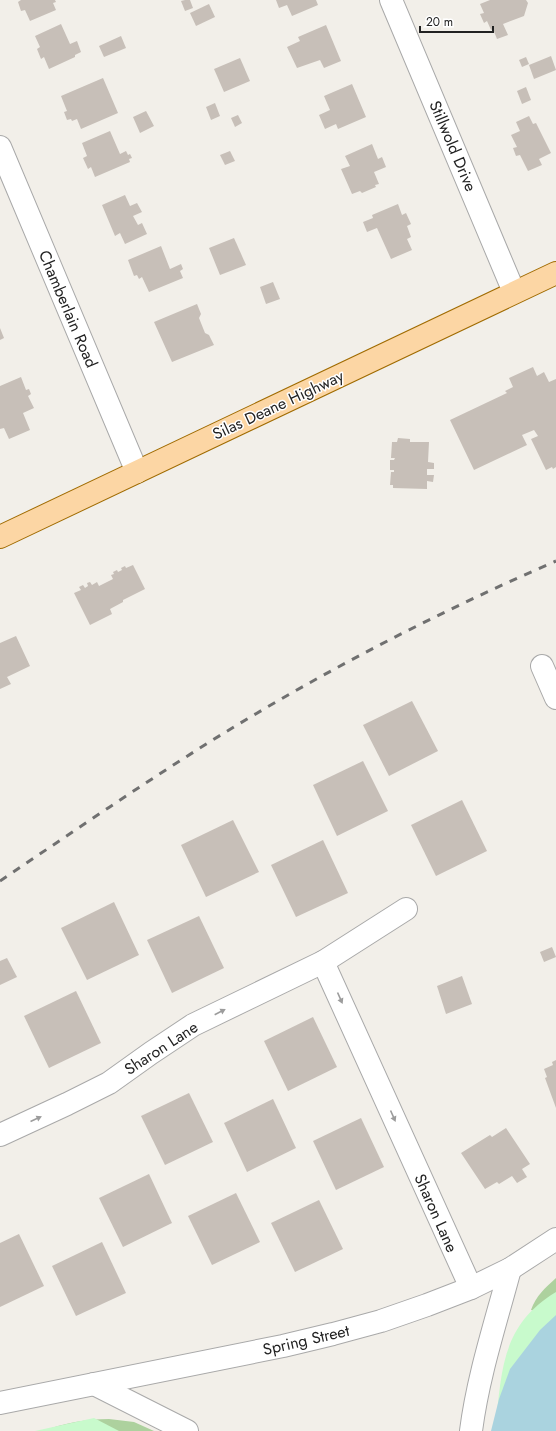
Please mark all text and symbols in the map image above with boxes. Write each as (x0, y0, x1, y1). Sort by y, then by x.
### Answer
scale bar (420, 8, 493, 34)
text: 20 m (426, 13, 453, 31)
street label: Stillwold Drive (424, 97, 482, 195)
street label: Chamberlain Road (33, 247, 103, 371)
street label: Silas Deane Highway (209, 364, 348, 446)
one-way arrow (337, 992, 343, 1004)
one-way arrow (215, 1009, 226, 1015)
street label: Sharon Lane (120, 1016, 202, 1080)
one-way arrow (390, 1111, 396, 1122)
one-way arrow (30, 1116, 41, 1122)
street label: Sharon Lane (408, 1170, 464, 1256)
street label: Spring Street (261, 1319, 352, 1361)

